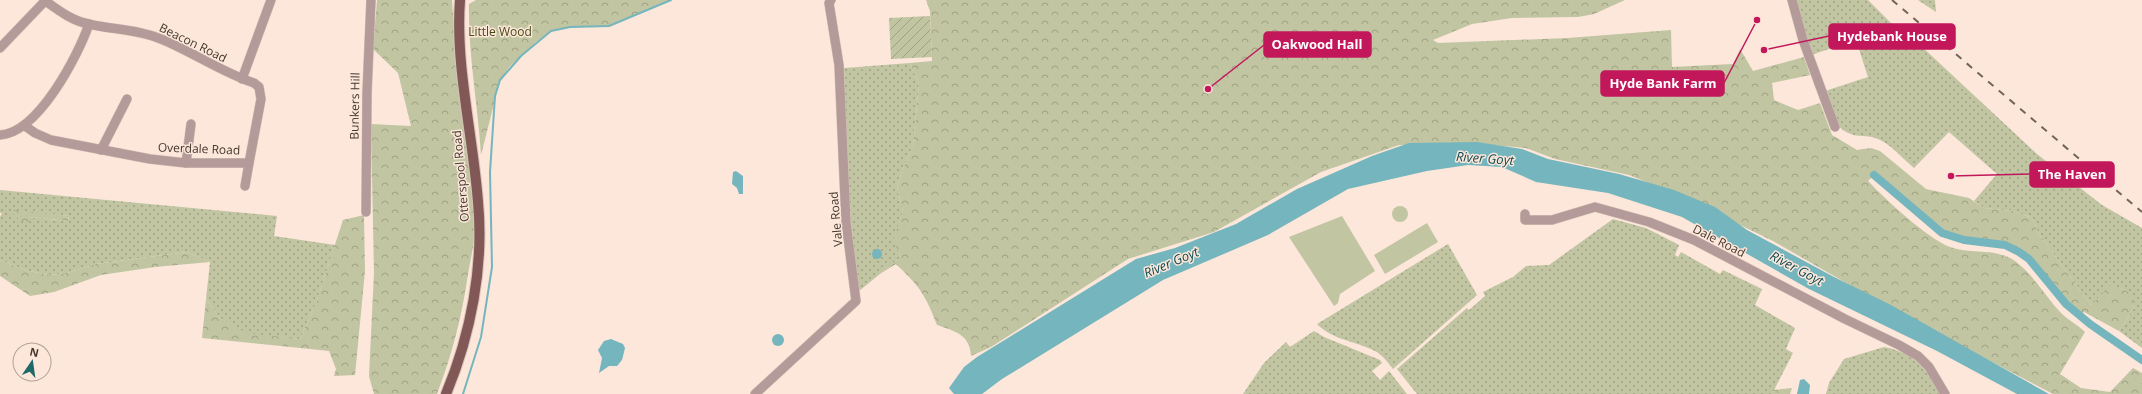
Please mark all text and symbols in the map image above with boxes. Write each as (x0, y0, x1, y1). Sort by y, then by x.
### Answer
street label: Beacon Road (157, 19, 230, 66)
park label: Little Wood (468, 23, 532, 40)
callout: Hydebank House (1829, 24, 1955, 49)
text: Hydebank House (1837, 27, 1947, 45)
callout: Oakwood Hall (1264, 32, 1371, 57)
text: Oakwood Hall (1272, 35, 1362, 53)
callout: Hyde Bank Farm (1601, 71, 1724, 96)
street label: Bunkers Hill (345, 72, 364, 140)
text: Hyde Bank Farm (1610, 74, 1716, 92)
street label: Otterspool Road (448, 130, 473, 223)
street label: Overdale Road (157, 139, 241, 158)
water label: River Goyt (1455, 147, 1515, 169)
callout: The Haven (2030, 162, 2114, 187)
text: The Haven (2038, 165, 2106, 183)
street label: Vale Road (825, 191, 846, 247)
street label: Dale Road (1690, 220, 1748, 261)
water label: River Goyt (1141, 242, 1202, 282)
water label: River Goyt (1767, 246, 1828, 290)
north arrow (12, 342, 52, 382)
text: N (28, 343, 40, 360)

